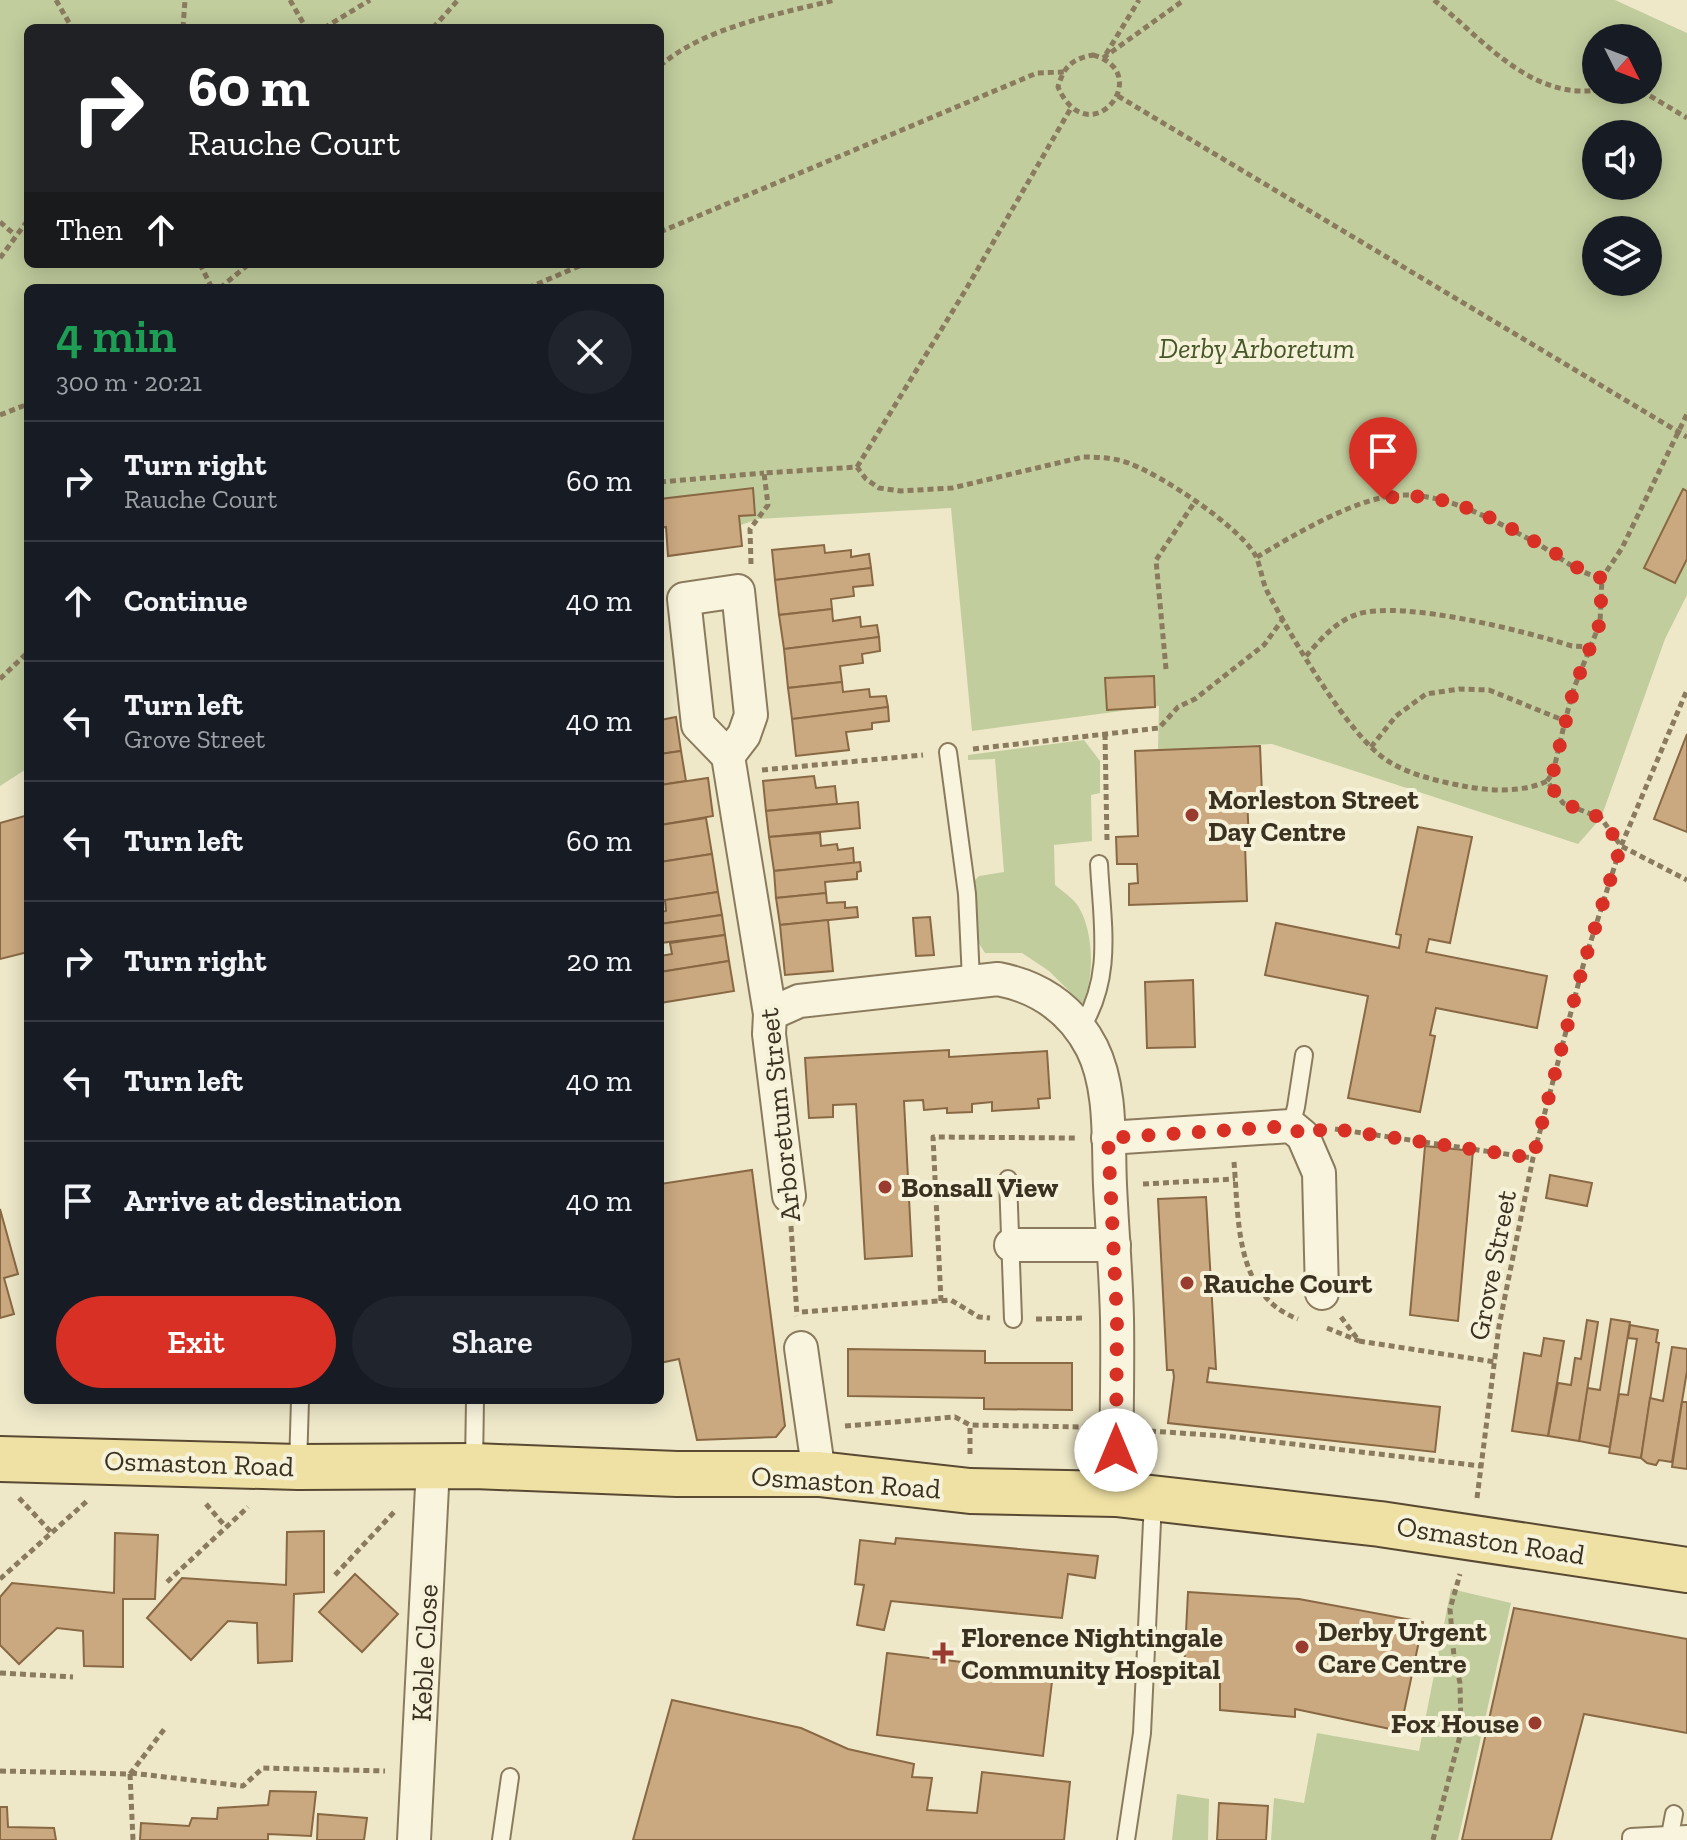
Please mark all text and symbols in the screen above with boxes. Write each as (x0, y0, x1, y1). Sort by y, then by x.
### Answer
north arrow (1582, 24, 1662, 104)
map controls (1582, 24, 1662, 296)
text: 60 m (188, 53, 310, 120)
icon: right (56, 56, 160, 160)
button: sound (1582, 120, 1662, 200)
text: Rauche Court (188, 121, 400, 164)
icon: ahead (139, 208, 183, 252)
text: Then (56, 212, 123, 248)
button: layers (1582, 216, 1662, 296)
text: 4 min (56, 307, 176, 364)
button: close (548, 310, 632, 394)
park label: Derby Arboretum (1159, 332, 1355, 365)
text: 300 m · 20:21 (56, 366, 202, 398)
pin (1349, 417, 1417, 499)
icon: arrive (1361, 429, 1405, 473)
text: Turn right (124, 447, 266, 483)
icon: right (56, 459, 100, 503)
text: 60 m (566, 463, 632, 499)
text: Rauche Court (124, 483, 277, 515)
icon: ahead (56, 579, 100, 623)
text: Continue (124, 583, 248, 619)
text: 40 m (566, 583, 632, 619)
text: Turn left (124, 687, 243, 723)
icon: left (56, 699, 100, 743)
text: 40 m (566, 703, 632, 739)
text: Grove Street (124, 723, 265, 755)
place label: Morleston Street Day Centre (1208, 783, 1420, 848)
marker: Morleston Street Day Centre (1183, 806, 1201, 824)
icon: left (56, 819, 100, 863)
text: Turn left (124, 823, 243, 859)
text: 60 m (566, 823, 632, 859)
icon: right (56, 939, 100, 983)
text: Turn right (124, 943, 266, 979)
text: 20 m (567, 943, 632, 979)
street label: Arboretum Street (752, 1006, 807, 1223)
icon: left (56, 1059, 100, 1103)
text: Turn left (124, 1063, 243, 1099)
text: 40 m (566, 1063, 632, 1099)
place label: Bonsall View (901, 1171, 1059, 1204)
marker: Bonsall View (876, 1178, 894, 1196)
icon: arrive (56, 1179, 100, 1223)
text: Arrive at destination (124, 1183, 401, 1219)
text: 40 m (566, 1183, 632, 1219)
street label: Grove Street (1462, 1187, 1523, 1343)
place label: Rauche Court (1203, 1267, 1373, 1300)
marker: Rauche Court (1178, 1274, 1196, 1292)
button: Exit (56, 1296, 336, 1388)
button: Share (352, 1296, 632, 1388)
position arrow (1074, 1408, 1158, 1492)
street label: Osmaston Road (103, 1444, 294, 1483)
street label: Osmaston Road (750, 1459, 942, 1506)
street label: Osmaston Road (1395, 1509, 1587, 1572)
street label: Keble Close (404, 1583, 445, 1723)
place label: Derby Urgent Care Centre (1318, 1615, 1488, 1680)
place label: Florence Nightingale Community Hospital (961, 1621, 1223, 1686)
marker: Derby Urgent Care Centre (1293, 1638, 1311, 1656)
marker: Florence Nightingale Community Hospital (932, 1642, 954, 1664)
place label: Fox House (1391, 1707, 1519, 1740)
marker: Fox House (1526, 1714, 1544, 1732)

